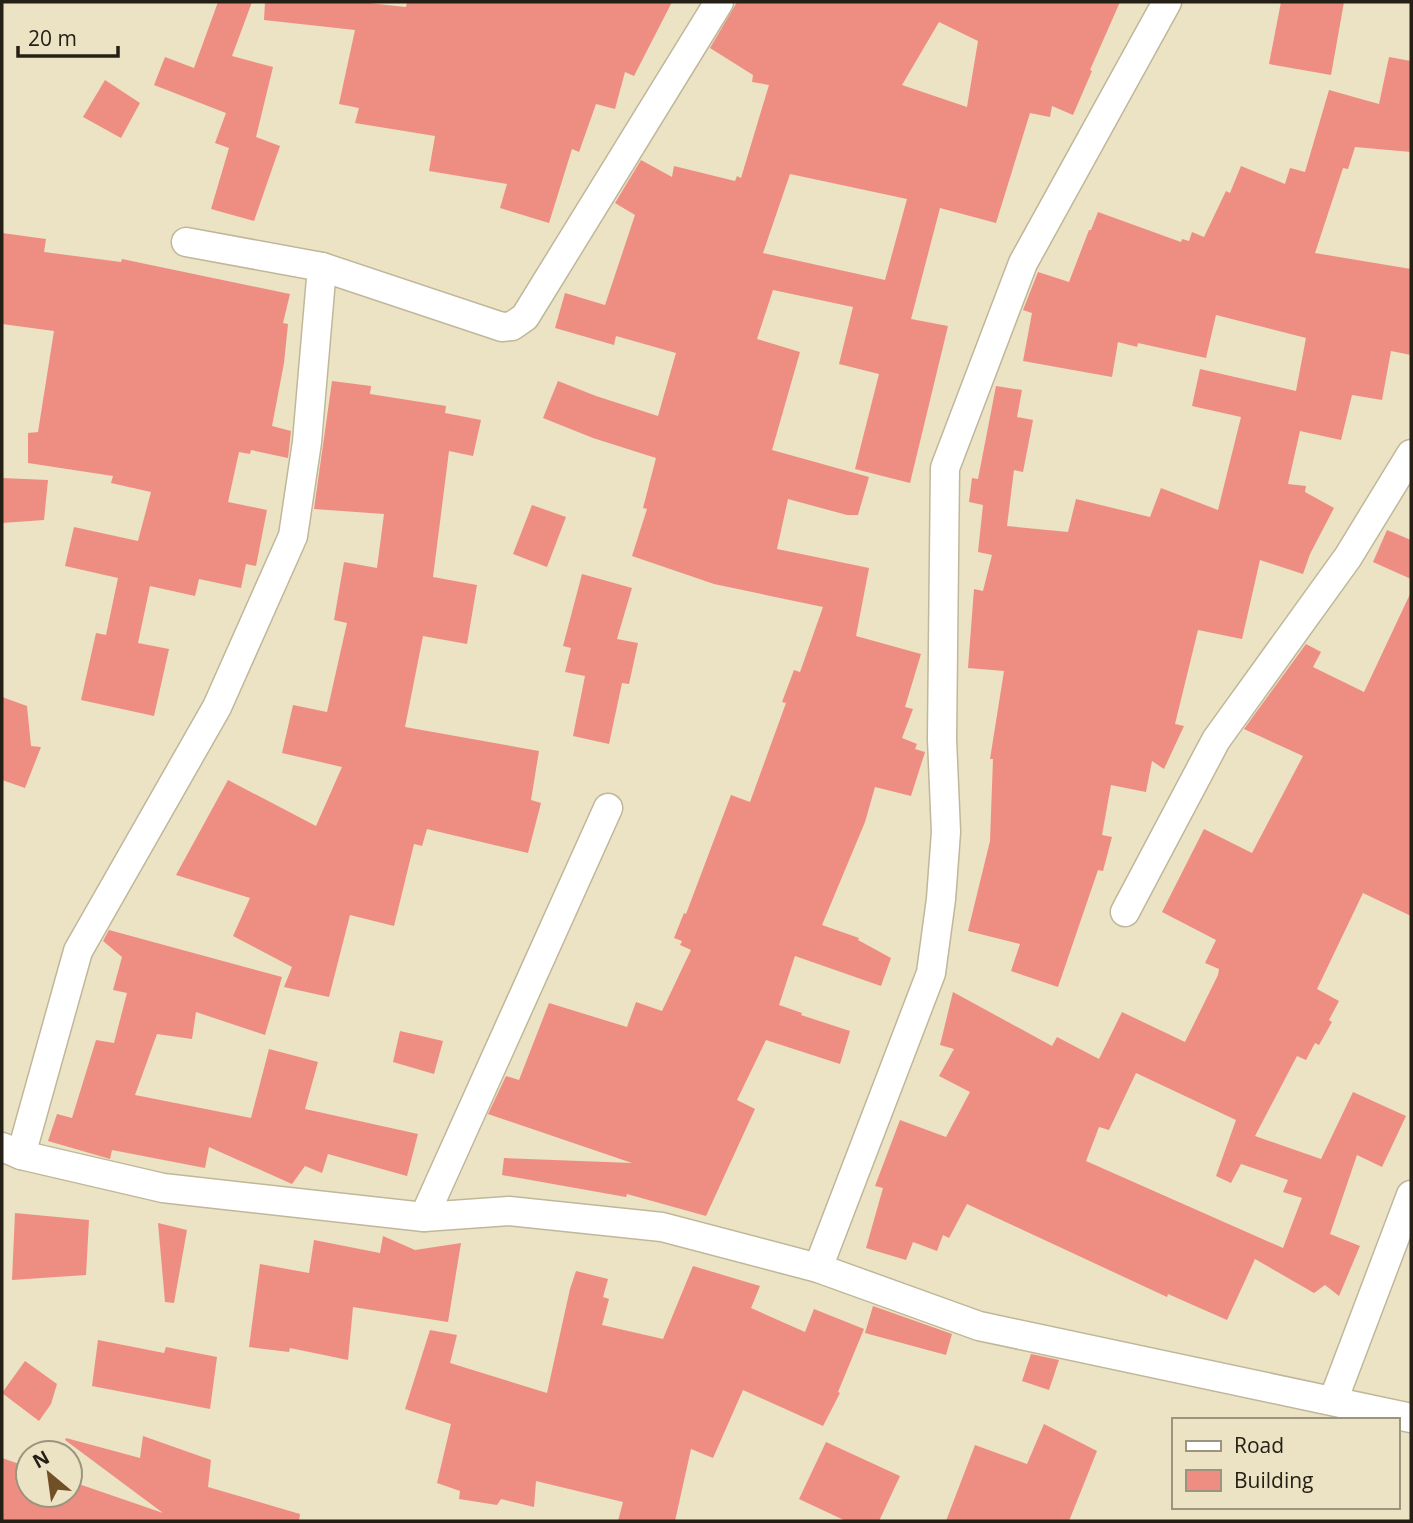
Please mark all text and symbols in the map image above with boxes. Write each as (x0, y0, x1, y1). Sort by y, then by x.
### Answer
scale bar (18, 14, 117, 58)
text: 20 m (28, 24, 77, 52)
legend (1172, 1418, 1399, 1509)
text: Road (1234, 1431, 1284, 1459)
north arrow (14, 1439, 84, 1509)
text: N (28, 1444, 54, 1474)
text: Building (1234, 1466, 1313, 1494)

